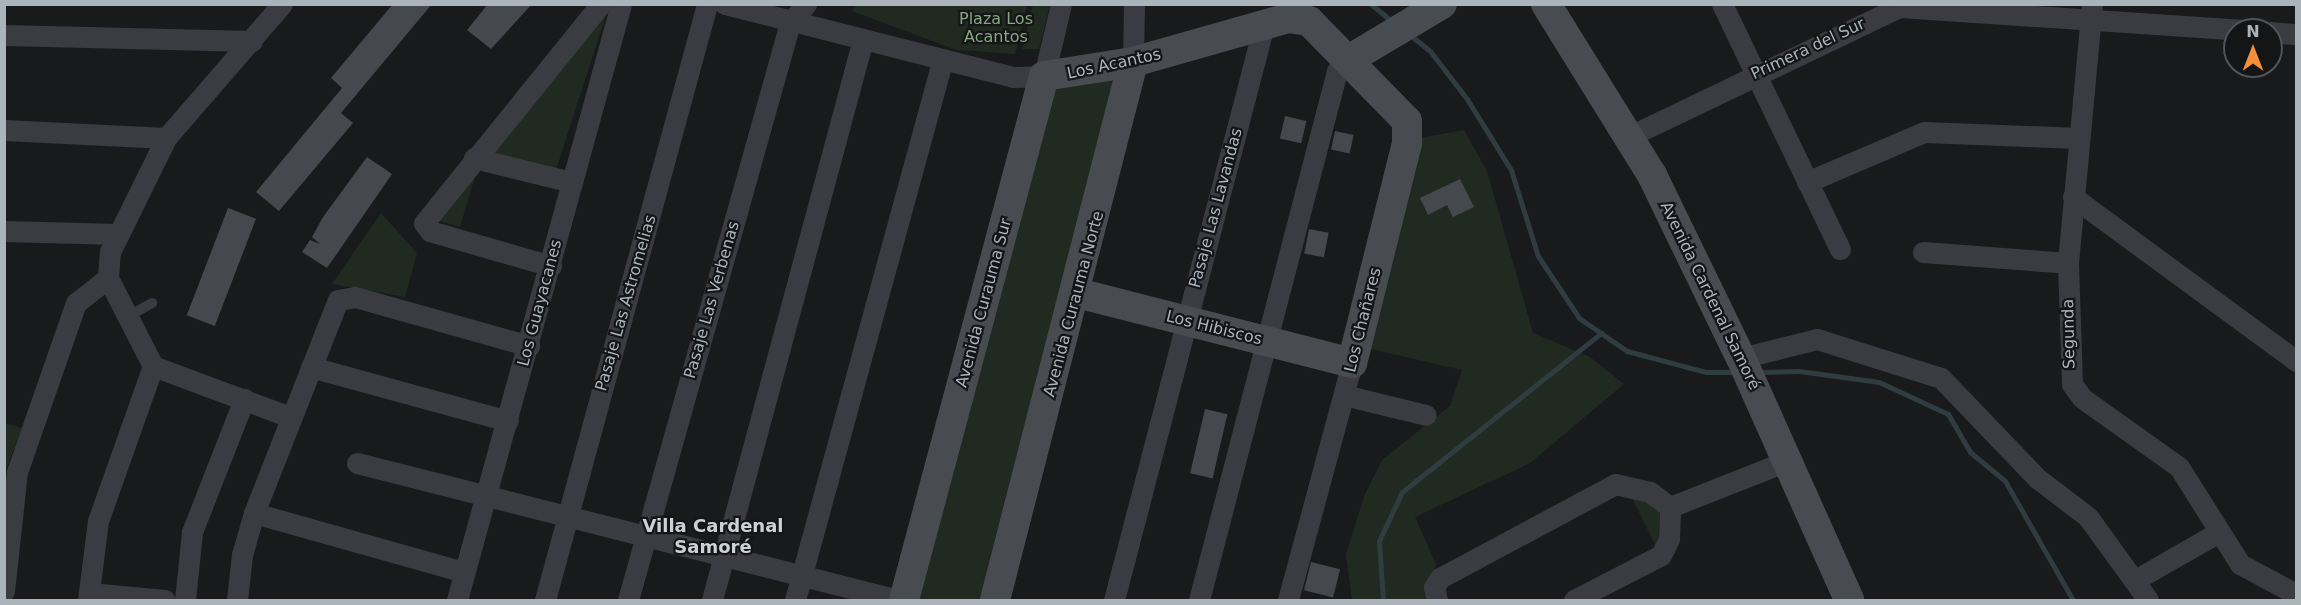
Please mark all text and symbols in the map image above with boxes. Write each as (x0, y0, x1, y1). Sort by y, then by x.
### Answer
park label: Plaza Los Acantos (959, 9, 1033, 47)
street label: Primera del Sur (1748, 14, 1868, 84)
north arrow (2223, 18, 2283, 78)
text: N (2246, 22, 2260, 41)
street label: Los Acantos (1065, 45, 1163, 83)
street label: Pasaje Las Lavandas (1185, 126, 1247, 290)
street label: Avenida Cardenal Samoré (1656, 199, 1764, 393)
street label: Avenida Curauma Norte (1040, 209, 1108, 399)
street label: Pasaje Las Astromelias (592, 213, 660, 393)
street label: Avenida Curauma Sur (952, 216, 1016, 390)
street label: Pasaje Las Verbenas (680, 219, 744, 381)
street label: Los Guayacanes (514, 238, 566, 368)
street label: Los Chañares (1341, 266, 1385, 374)
street label: Segunda (2059, 299, 2079, 369)
street label: Los Hibiscos (1164, 307, 1264, 349)
district label: Villa Cardenal Samoré (643, 516, 783, 558)

